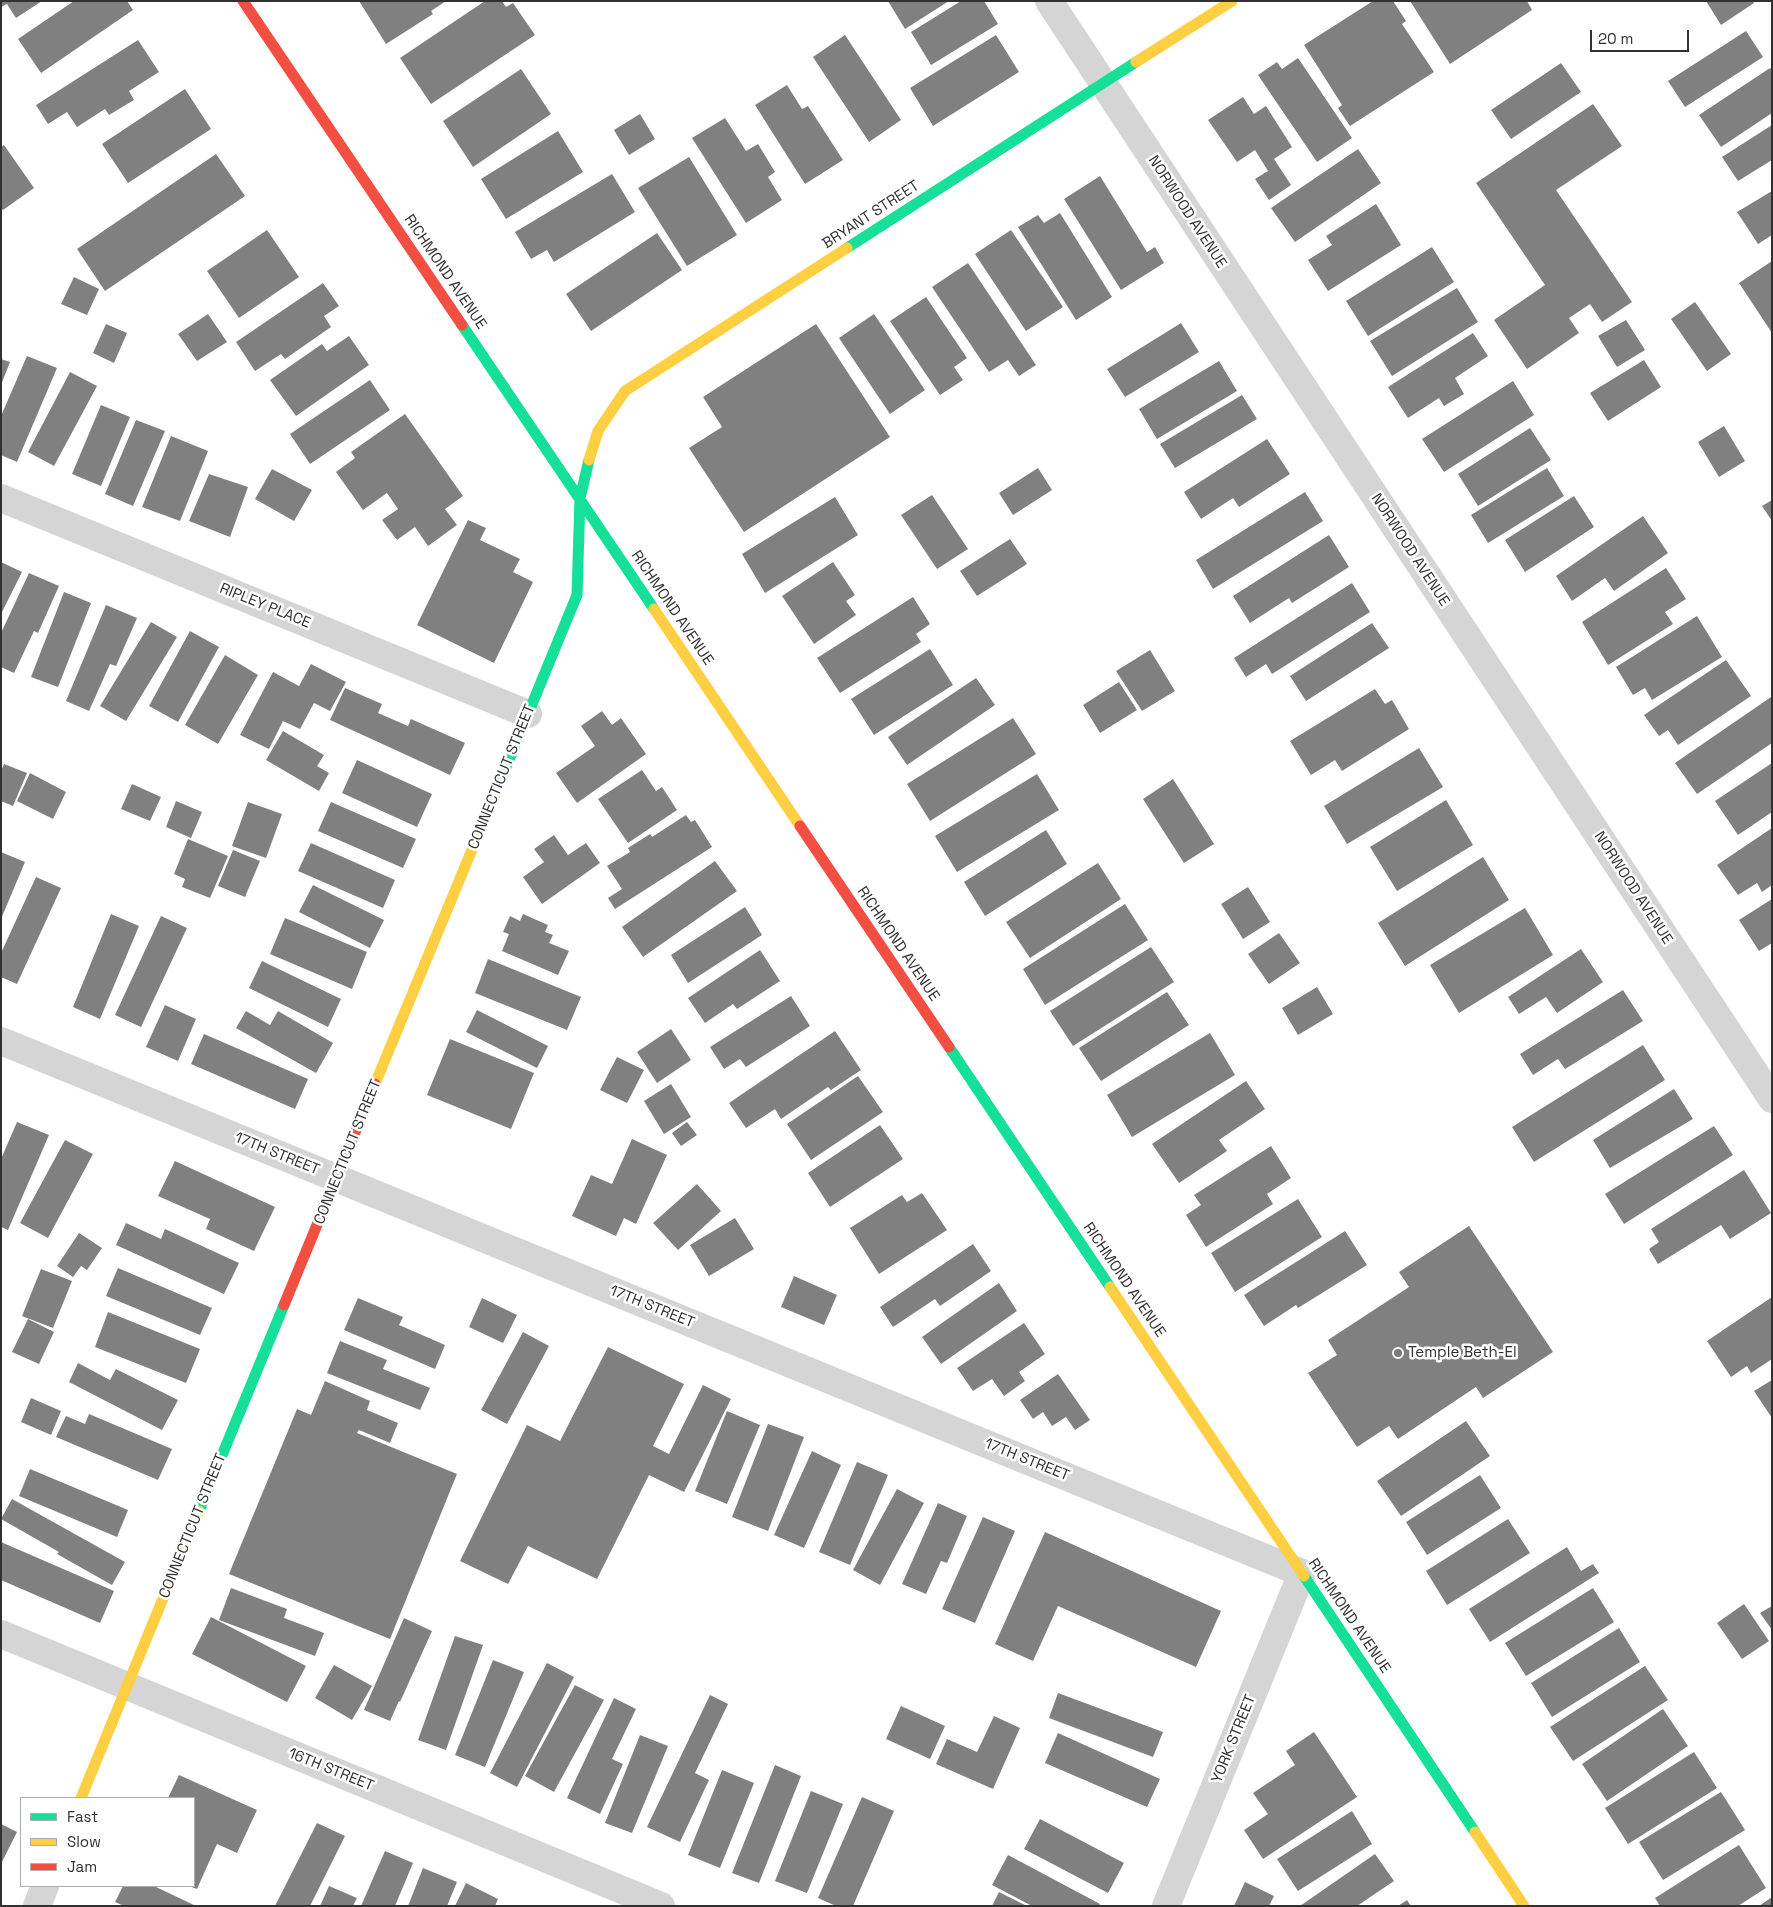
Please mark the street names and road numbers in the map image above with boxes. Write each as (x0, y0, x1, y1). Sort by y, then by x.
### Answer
street label: NORWOOD AVENUE (1144, 152, 1230, 272)
street label: BRYANT STREET (819, 177, 923, 253)
street label: RICHMOND AVENUE (400, 211, 490, 333)
street label: NORWOOD AVENUE (1367, 490, 1453, 610)
street label: RICHMOND AVENUE (627, 547, 717, 669)
street label: RIPLEY PLACE (217, 580, 313, 632)
street label: CONNECTICUT STREET (465, 702, 539, 852)
street label: NORWOOD AVENUE (1590, 828, 1676, 948)
street label: RICHMOND AVENUE (853, 883, 943, 1005)
street label: CONNECTICUT STREET (311, 1077, 385, 1227)
street label: 17TH STREET (232, 1129, 322, 1179)
street label: RICHMOND AVENUE (1079, 1219, 1169, 1341)
street label: 17TH STREET (607, 1282, 697, 1332)
street label: 17TH STREET (982, 1435, 1072, 1485)
street label: CONNECTICUT STREET (156, 1451, 230, 1601)
street label: RICHMOND AVENUE (1304, 1555, 1394, 1677)
street label: YORK STREET (1208, 1692, 1260, 1786)
street label: 16TH STREET (286, 1745, 376, 1795)

